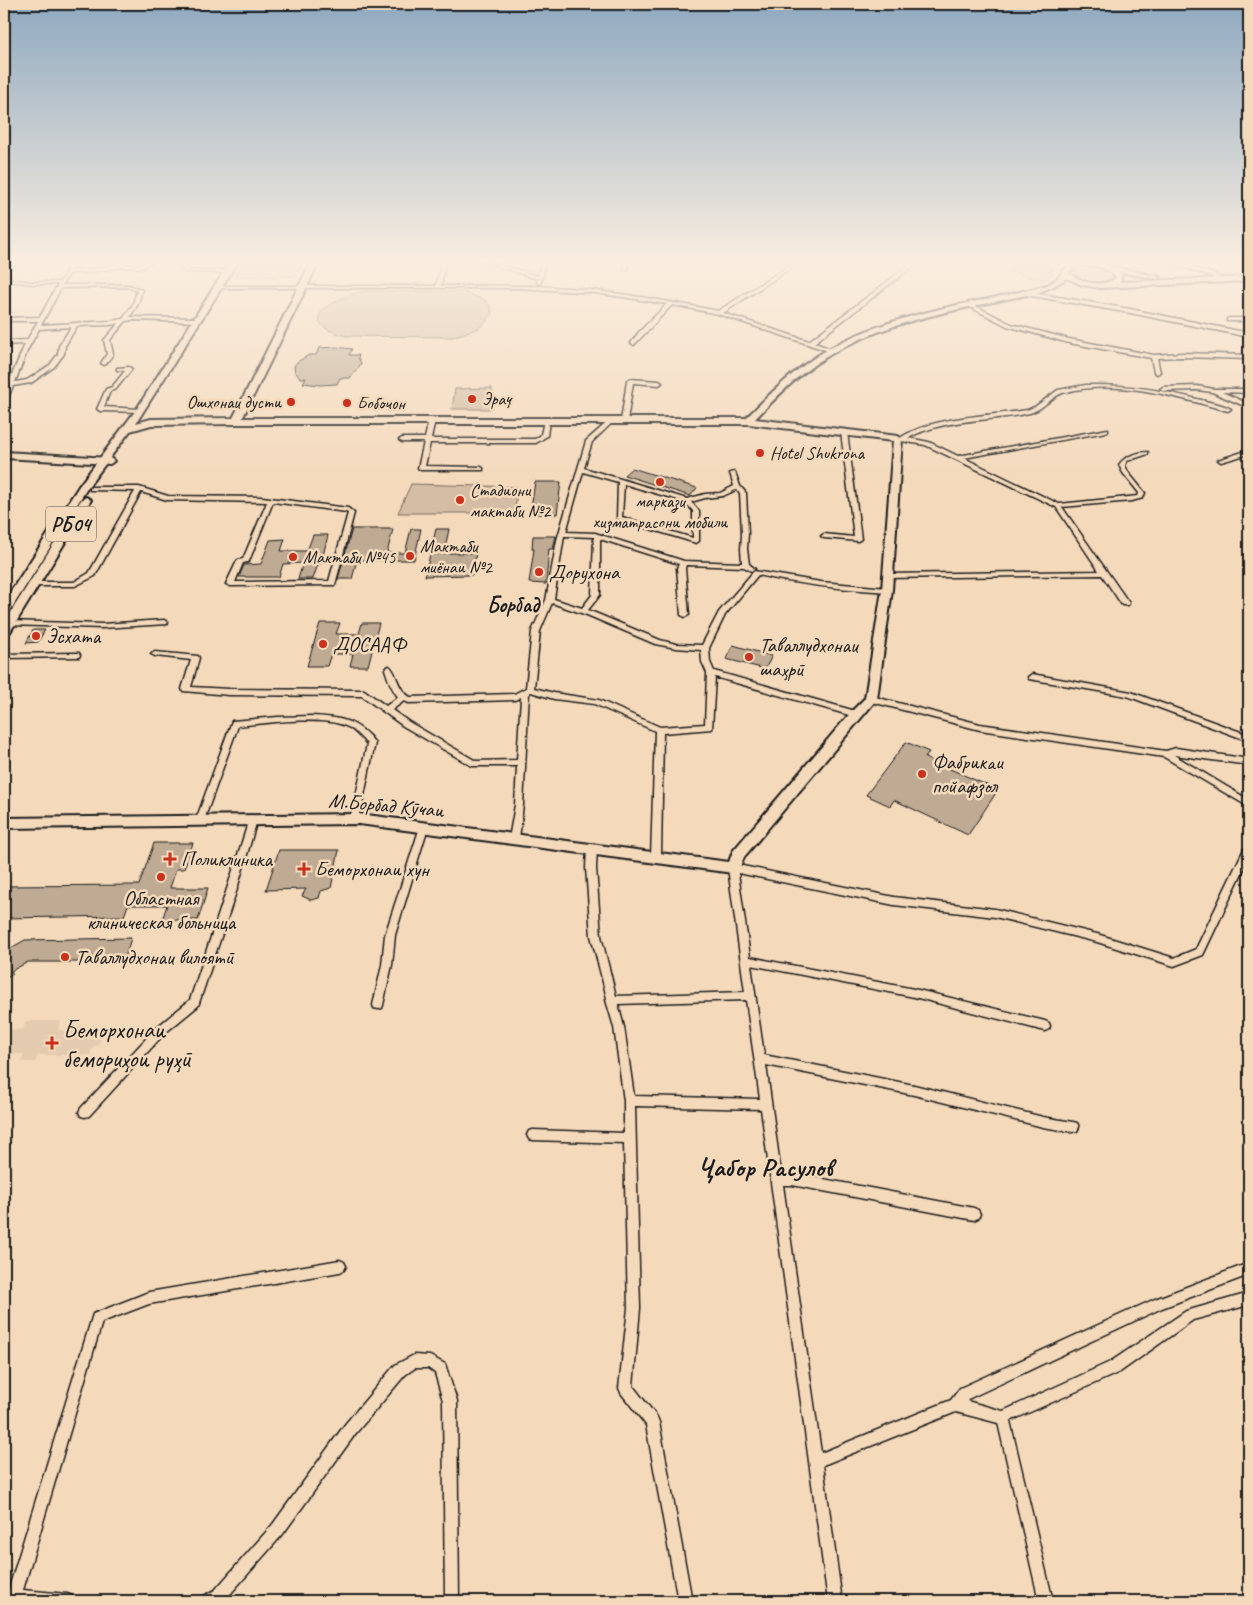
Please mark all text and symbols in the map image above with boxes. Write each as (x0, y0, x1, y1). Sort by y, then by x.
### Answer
place label: Эраҷ (482, 388, 513, 410)
place label: Ошхонаи дусти (187, 391, 282, 413)
place label: Бобочон (357, 392, 406, 414)
marker: Эраҷ (466, 393, 478, 405)
marker: Ошхонаи дусти (285, 396, 297, 408)
marker: Бобочон (341, 397, 353, 409)
place label: Hotel Shukrona (770, 442, 866, 464)
marker: Hotel Shukrona (754, 447, 766, 459)
marker: маркази хизматрасони мобили (654, 476, 666, 488)
place label: Стадиони мактаби №2 (470, 479, 552, 522)
place label: маркази хизматрасони мобили (593, 490, 728, 534)
marker: Стадиони мактаби №2 (454, 494, 466, 506)
road number: РБ04 (46, 506, 96, 542)
place label: Мактаби миёнаи №2 (420, 535, 494, 578)
place label: Мактаби №45 (303, 546, 397, 568)
marker: Мактаби миёнаи №2 (404, 550, 416, 562)
marker: Мактаби №45 (287, 551, 299, 563)
place label: Дорухона (549, 559, 621, 585)
marker: Дорухона (533, 566, 545, 578)
district label: Борбад (487, 591, 541, 619)
place label: Эсхата (46, 623, 102, 649)
marker: Эсхата (30, 630, 42, 642)
place label: ДОСААФ (333, 631, 408, 657)
place label: Таваллудхонаи шаҳрӣ (759, 632, 860, 682)
marker: ДОСААФ (317, 638, 329, 650)
marker: Таваллудхонаи шаҳрӣ (743, 651, 755, 663)
place label: Фабрикаи пойафзол (932, 749, 1004, 799)
marker: Фабрикаи пойафзол (916, 768, 928, 780)
street label: М.Борбад Кӯчаи (328, 787, 446, 823)
place label: Поликлиника (181, 846, 273, 872)
marker: Поликлиника (163, 852, 177, 866)
place label: Беморхонаи хун (315, 856, 430, 882)
marker: Беморхонаи хун (297, 862, 311, 876)
marker: Областная клиническая больница (155, 871, 167, 883)
place label: Областная клиническая больница (87, 885, 237, 935)
place label: Таваллудхонаи вилоятӣ (75, 944, 235, 970)
marker: Таваллудхонаи вилоятӣ (59, 951, 71, 963)
place label: Беморхонаи бемориҳои руҳӣ (63, 1014, 192, 1075)
marker: Беморхонаи бемориҳои руҳӣ (45, 1036, 59, 1050)
district label: Ҷабор Расулов (697, 1151, 837, 1184)

